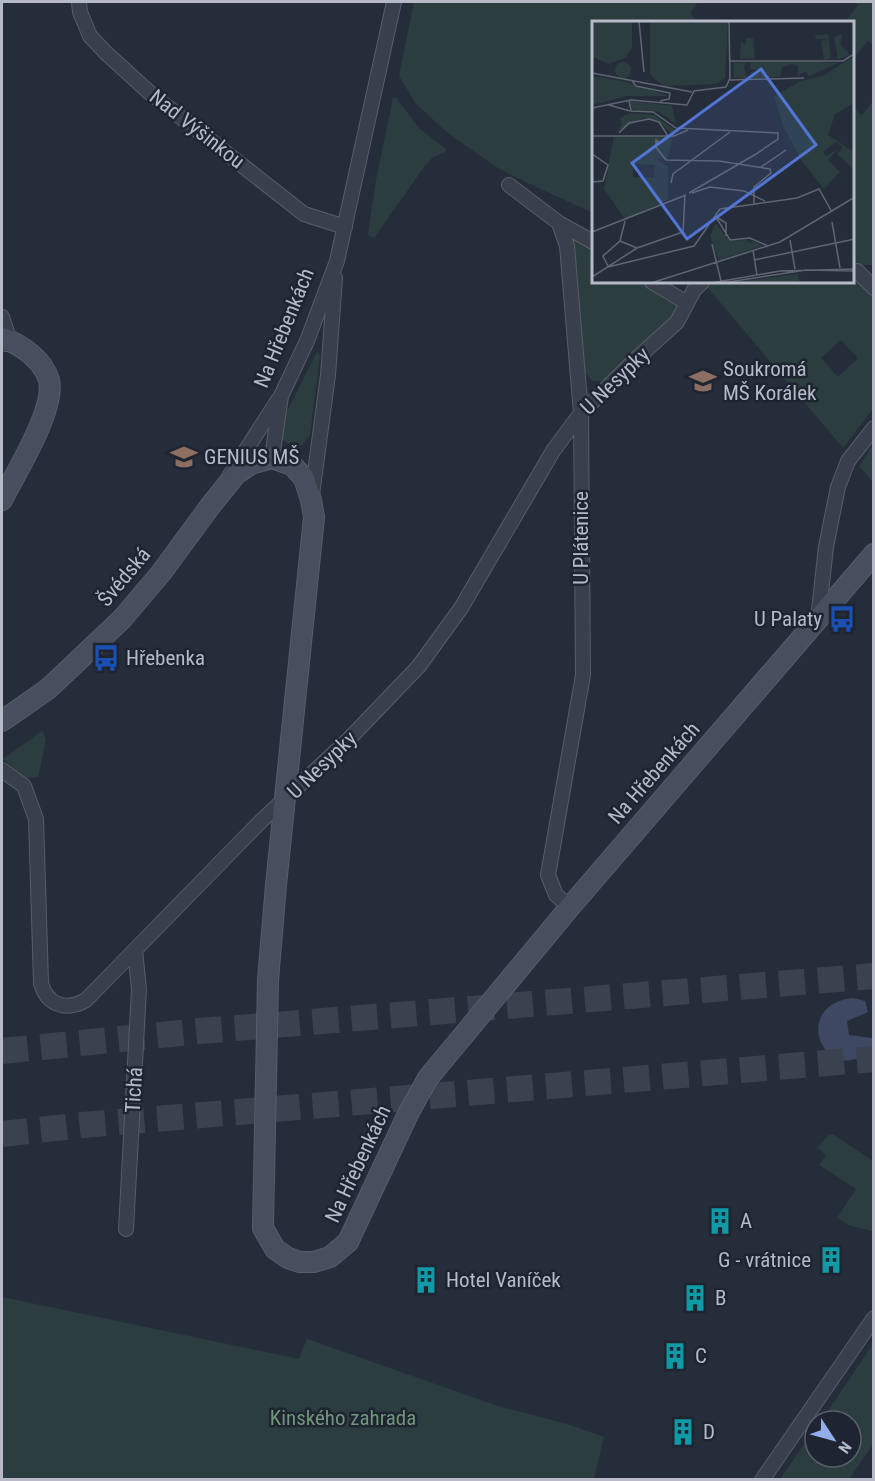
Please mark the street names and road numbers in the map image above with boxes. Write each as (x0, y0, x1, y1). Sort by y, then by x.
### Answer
street label: Nad Výšinkou (145, 85, 249, 173)
street label: Na Hřebenkách (249, 265, 319, 391)
street label: U Nesypky (576, 342, 655, 420)
street label: U Plátenice (569, 491, 593, 585)
street label: Švédská (93, 543, 155, 611)
street label: Na Hřebenkách (603, 717, 705, 829)
street label: U Nesypky (283, 726, 362, 804)
street label: Tichá (121, 1067, 147, 1113)
street label: Na Hřebenkách (320, 1102, 396, 1226)

